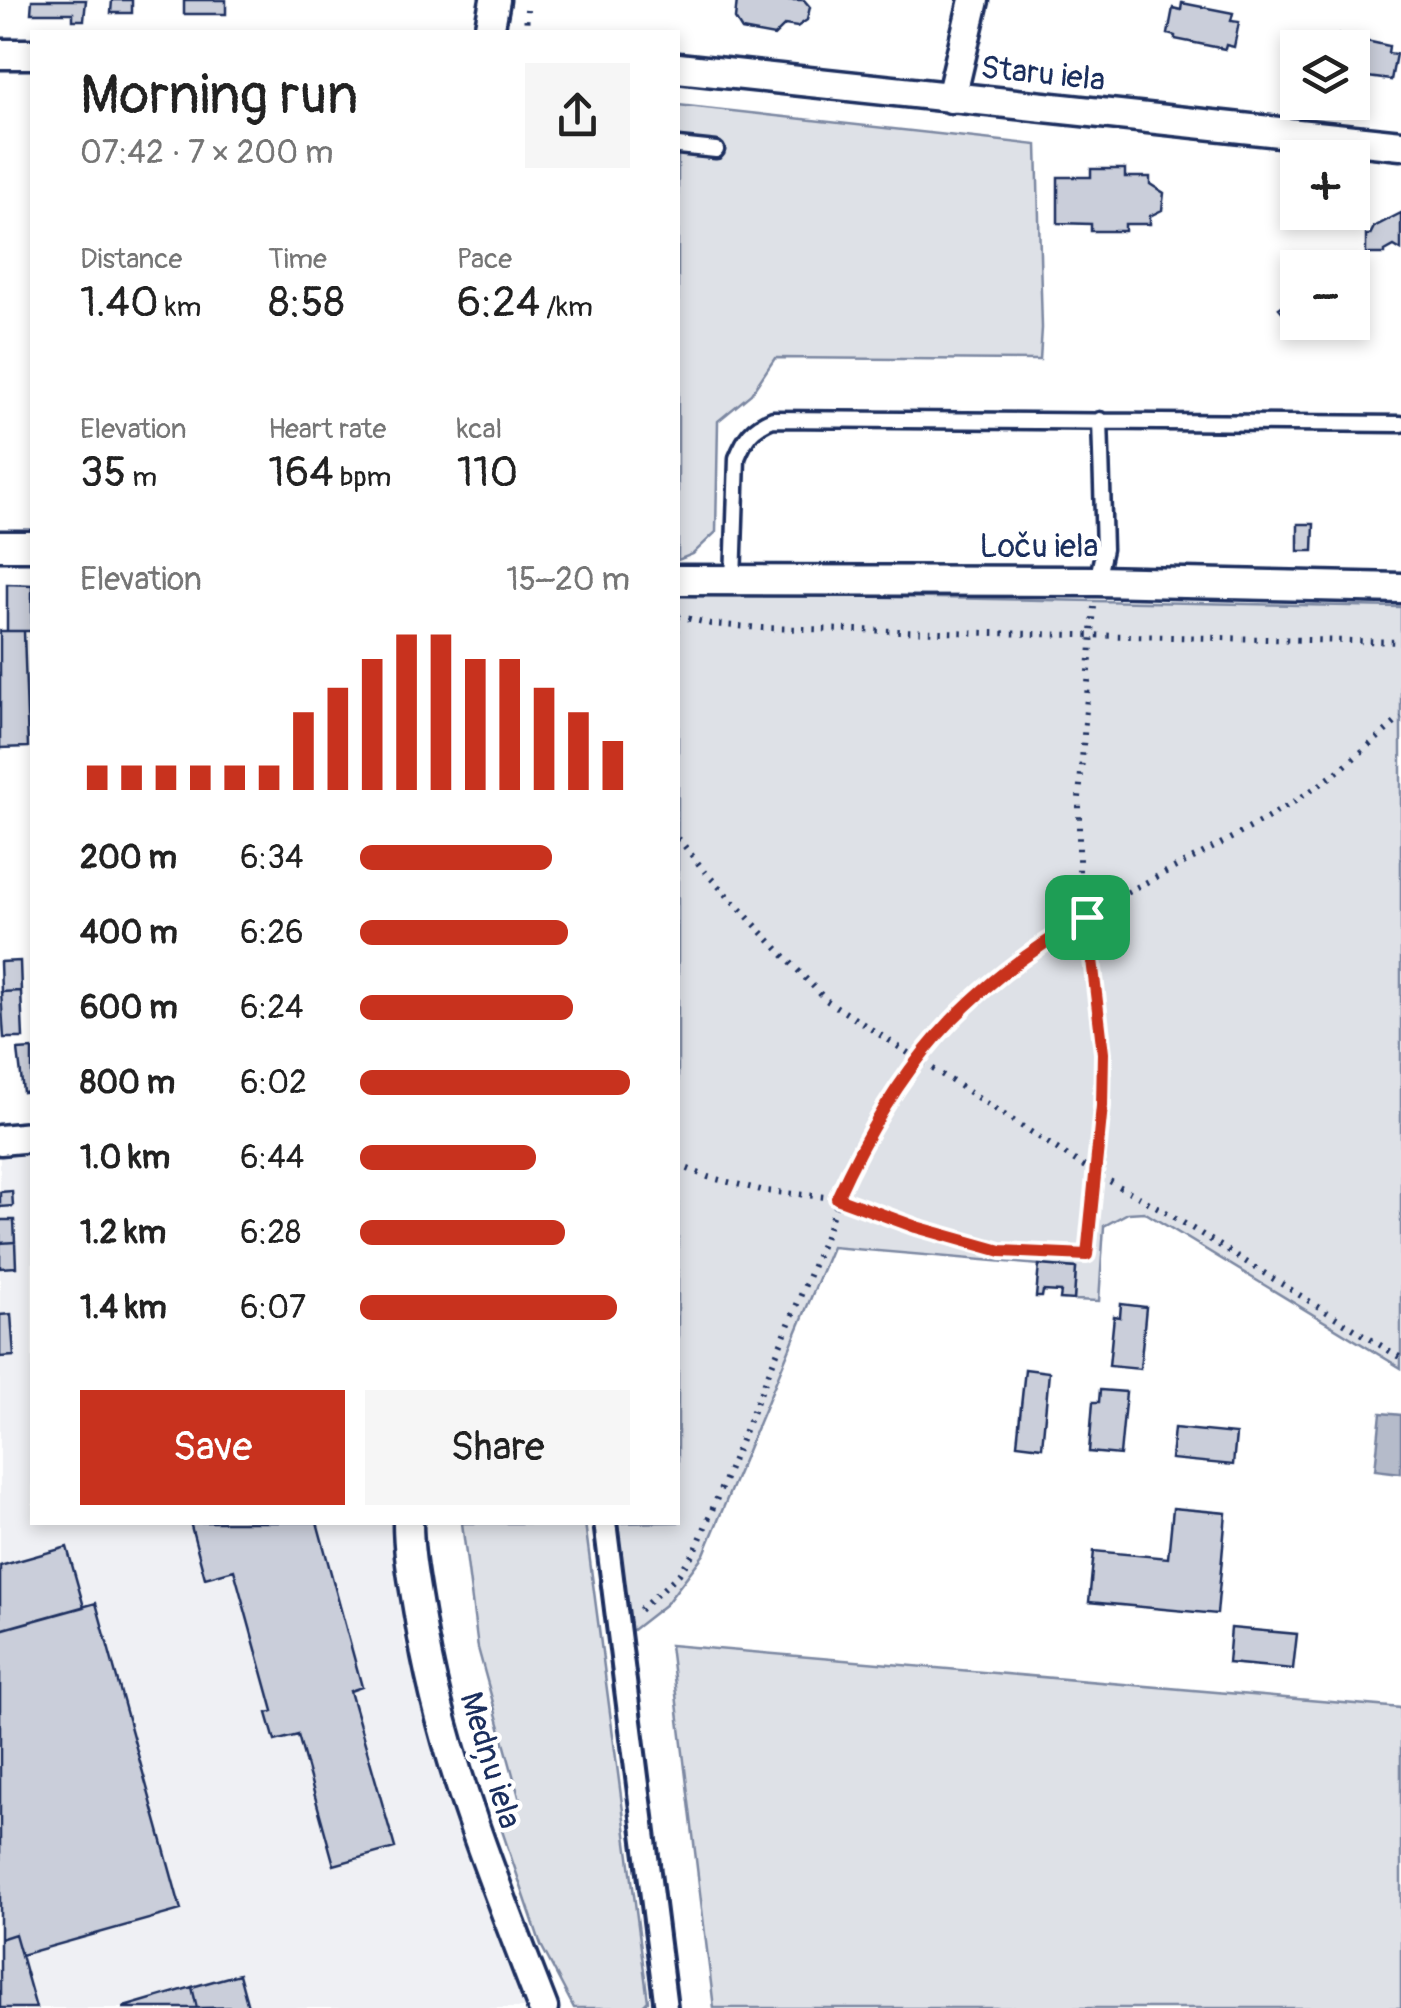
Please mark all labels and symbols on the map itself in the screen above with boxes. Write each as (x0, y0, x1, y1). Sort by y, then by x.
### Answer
street label: Staru iela (979, 48, 1107, 100)
street label: Loču iela (980, 527, 1098, 567)
pin (1045, 875, 1130, 960)
street label: Medņu iela (450, 1687, 530, 1833)

